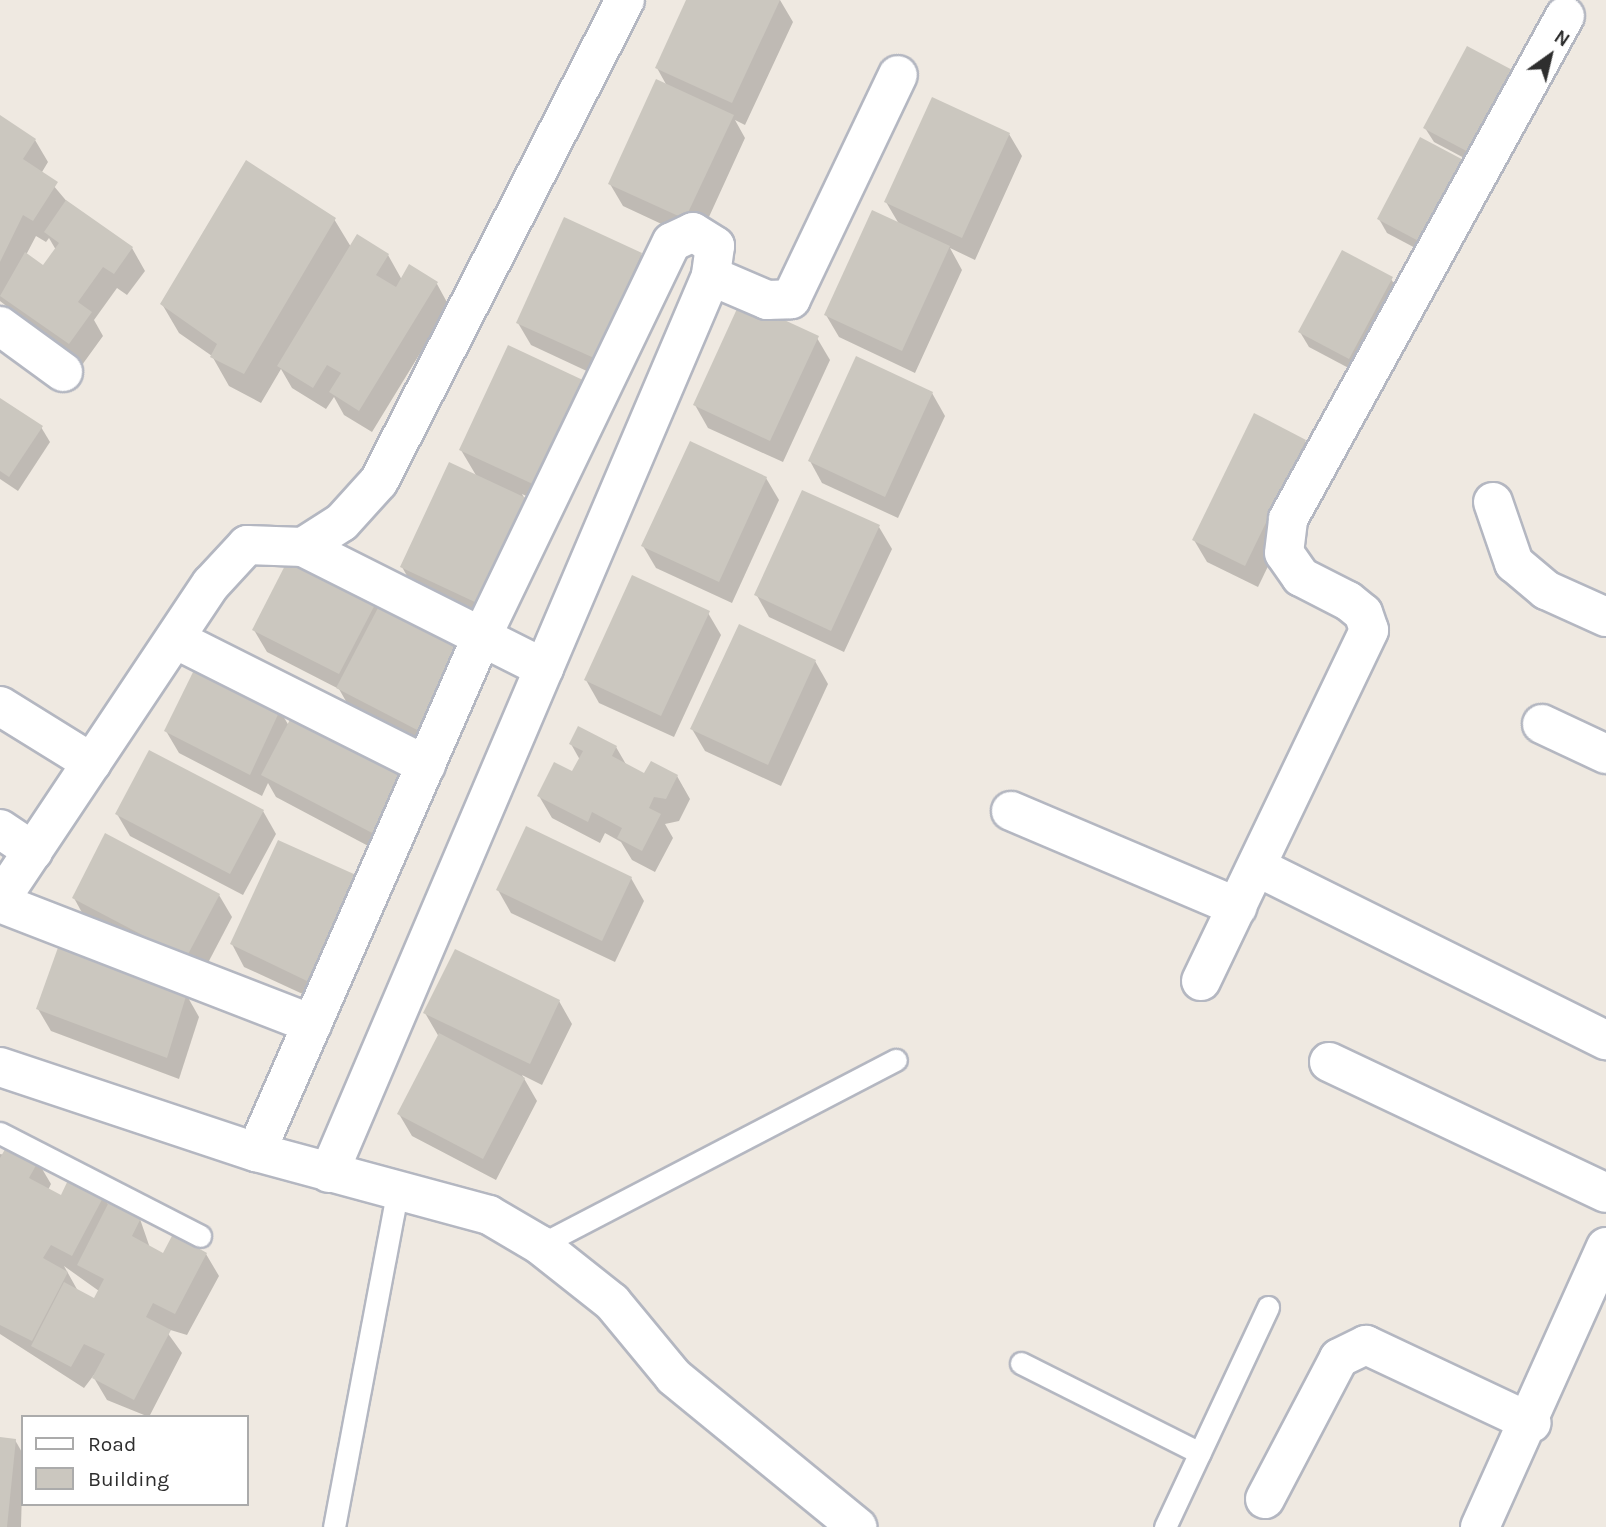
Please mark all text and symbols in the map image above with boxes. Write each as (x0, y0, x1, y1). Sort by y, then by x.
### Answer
north arrow (1515, 21, 1585, 91)
text: N (1550, 26, 1574, 52)
legend (21, 1415, 248, 1506)
text: Road (88, 1432, 136, 1456)
text: Building (88, 1467, 169, 1491)

